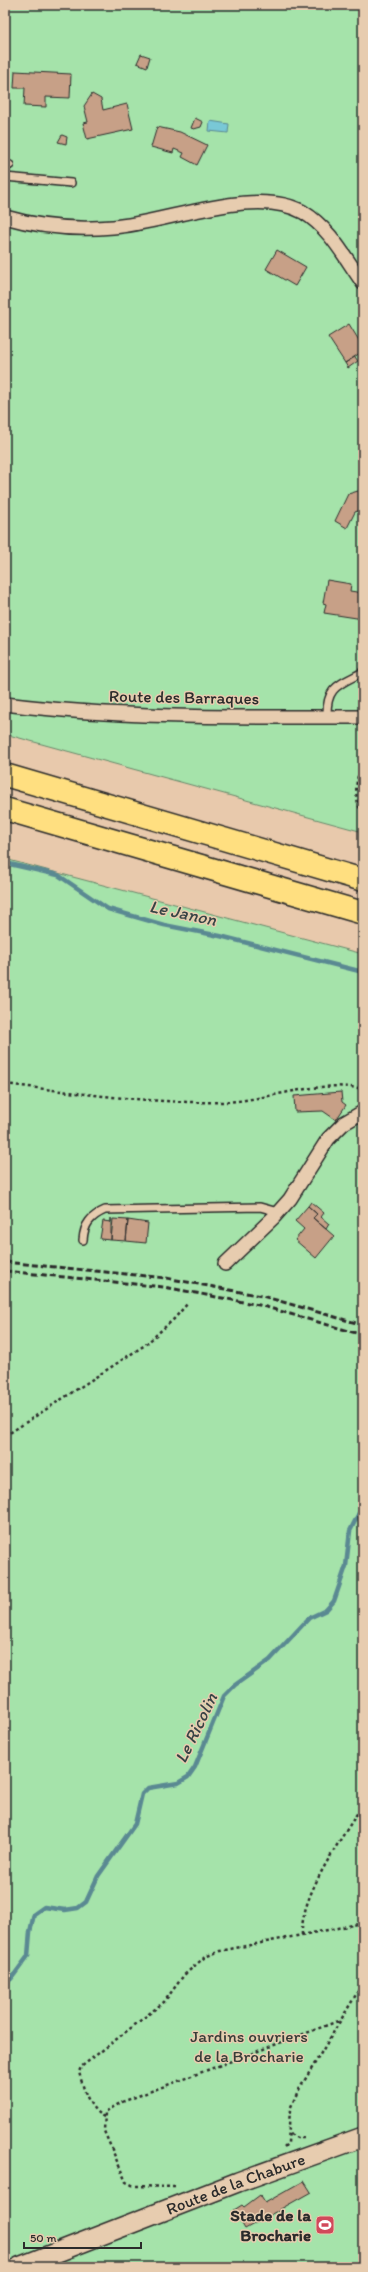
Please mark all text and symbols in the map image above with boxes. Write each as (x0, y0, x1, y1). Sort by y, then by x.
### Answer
street label: Route des Barraques (109, 686, 259, 708)
water label: Le Janon (148, 895, 219, 931)
water label: Le Ricolin (170, 1689, 223, 1767)
park label: Jardins ouvriers de la Brocharie (190, 2026, 308, 2066)
street label: Route de la Chabure (163, 2149, 308, 2219)
place label: Stade de la Brocharie (230, 2205, 311, 2245)
sports icon: Stade de la Brocharie (314, 2214, 336, 2236)
scale bar (24, 2224, 141, 2250)
text: 50 m (30, 2231, 56, 2245)

